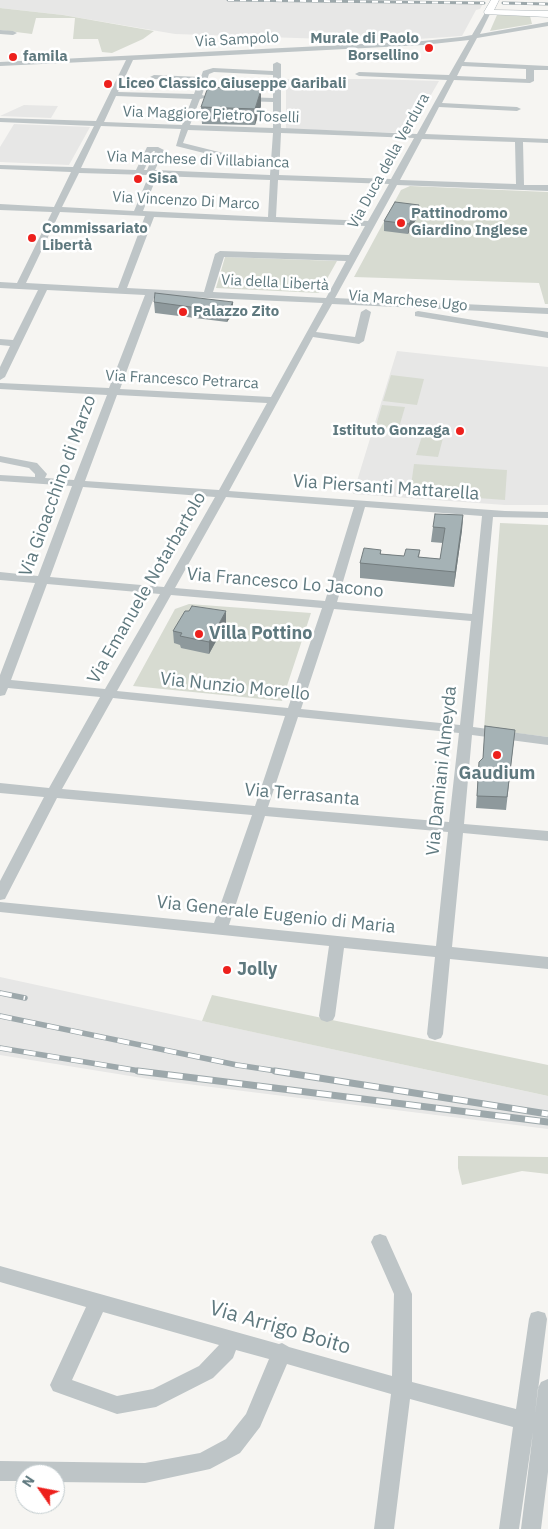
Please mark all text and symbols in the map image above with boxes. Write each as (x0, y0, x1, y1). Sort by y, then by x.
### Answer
street label: Via Sampolo (195, 29, 279, 51)
place label: Murale di Paolo Borsellino (310, 30, 419, 65)
marker: Murale di Paolo Borsellino (423, 42, 435, 54)
place label: famila (23, 48, 68, 66)
marker: famila (7, 51, 19, 63)
place label: Liceo Classico Giuseppe Garibali (118, 75, 347, 93)
marker: Liceo Classico Giuseppe Garibali (102, 78, 114, 90)
street label: Via Duca della Verdura (344, 90, 434, 232)
street label: Via Maggiore Pietro Toselli (122, 103, 300, 127)
street label: Via Marchese di Villabianca (106, 148, 290, 172)
place label: Sisa (148, 170, 178, 188)
marker: Sisa (132, 173, 144, 185)
street label: Via Vincenzo Di Marco (112, 188, 260, 214)
place label: Pattinodromo Giardino Inglese (411, 205, 528, 240)
marker: Pattinodromo Giardino Inglese (395, 217, 407, 229)
place label: Commissariato Libertà (42, 220, 148, 255)
marker: Commissariato Libertà (26, 232, 38, 244)
street label: Via della Libertà (221, 271, 329, 295)
street label: Via Marchese Ugo (348, 287, 468, 315)
place label: Palazzo Zito (193, 303, 279, 321)
marker: Palazzo Zito (177, 306, 189, 318)
street label: Via Francesco Petrarca (105, 367, 259, 393)
street label: Via Gioacchino di Marzo (15, 392, 101, 580)
place label: Istituto Gonzaga (332, 422, 450, 440)
marker: Istituto Gonzaga (454, 425, 466, 437)
street label: Via Piersanti Mattarella (292, 471, 480, 505)
street label: Via Emanuele Notarbartolo (83, 488, 211, 688)
street label: Via Francesco Lo Jacono (186, 564, 384, 602)
place label: Villa Pottino (209, 623, 312, 645)
marker: Villa Pottino (193, 628, 205, 640)
street label: Via Nunzio Morello (159, 668, 311, 706)
street label: Via Damiani Almeyda (422, 685, 462, 857)
marker: Gaudium (491, 749, 503, 761)
place label: Gaudium (459, 763, 535, 785)
street label: Via Terrasanta (243, 779, 361, 811)
street label: Via Generale Eugenio di Maria (155, 892, 397, 938)
place label: Jolly (237, 959, 277, 981)
marker: Jolly (221, 964, 233, 976)
street label: Via Arrigo Boito (206, 1296, 354, 1360)
north arrow (15, 1464, 65, 1514)
text: N (18, 1472, 39, 1491)

